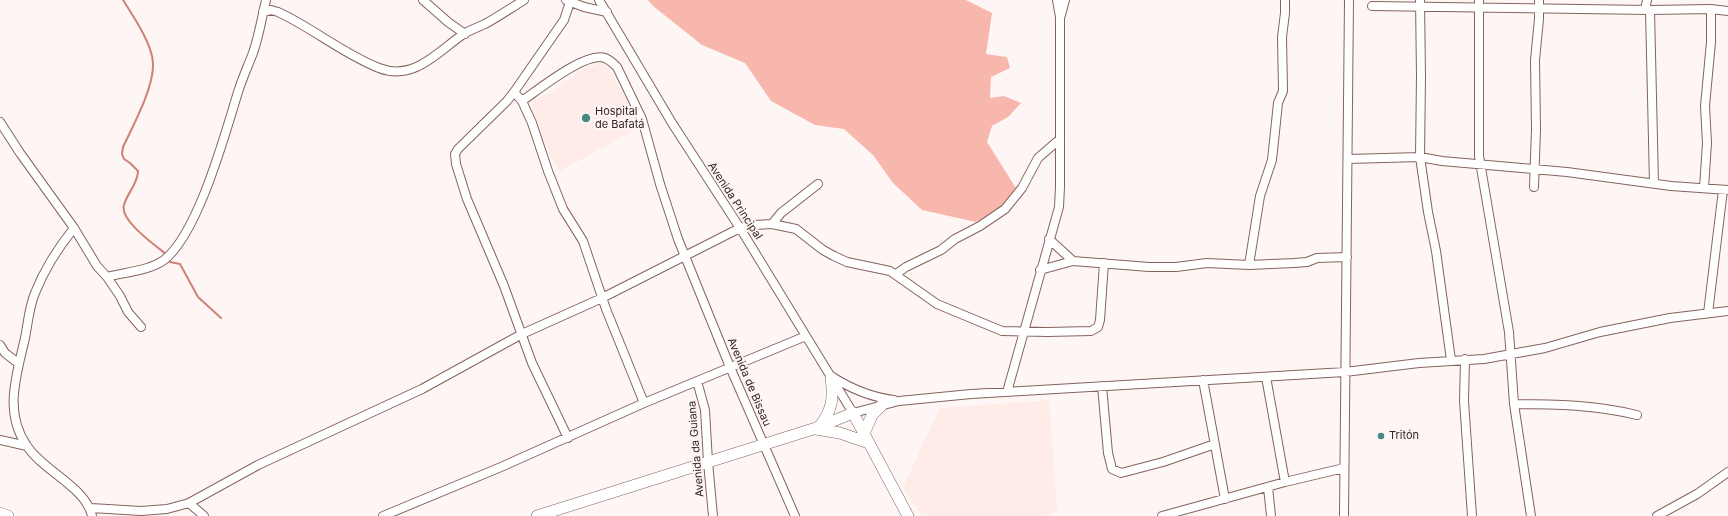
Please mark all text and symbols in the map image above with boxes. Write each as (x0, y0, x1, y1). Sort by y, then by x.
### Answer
place label: Hospital de Bafatá (595, 105, 645, 131)
marker: Hospital de Bafatá (580, 112, 592, 124)
street label: Avenida Principal (705, 160, 765, 242)
street label: Avenida de Bissau (724, 336, 774, 428)
street label: Avenida da Guiana (685, 400, 707, 498)
place label: Tritón (1389, 429, 1419, 443)
marker: Tritón (1376, 431, 1386, 441)

